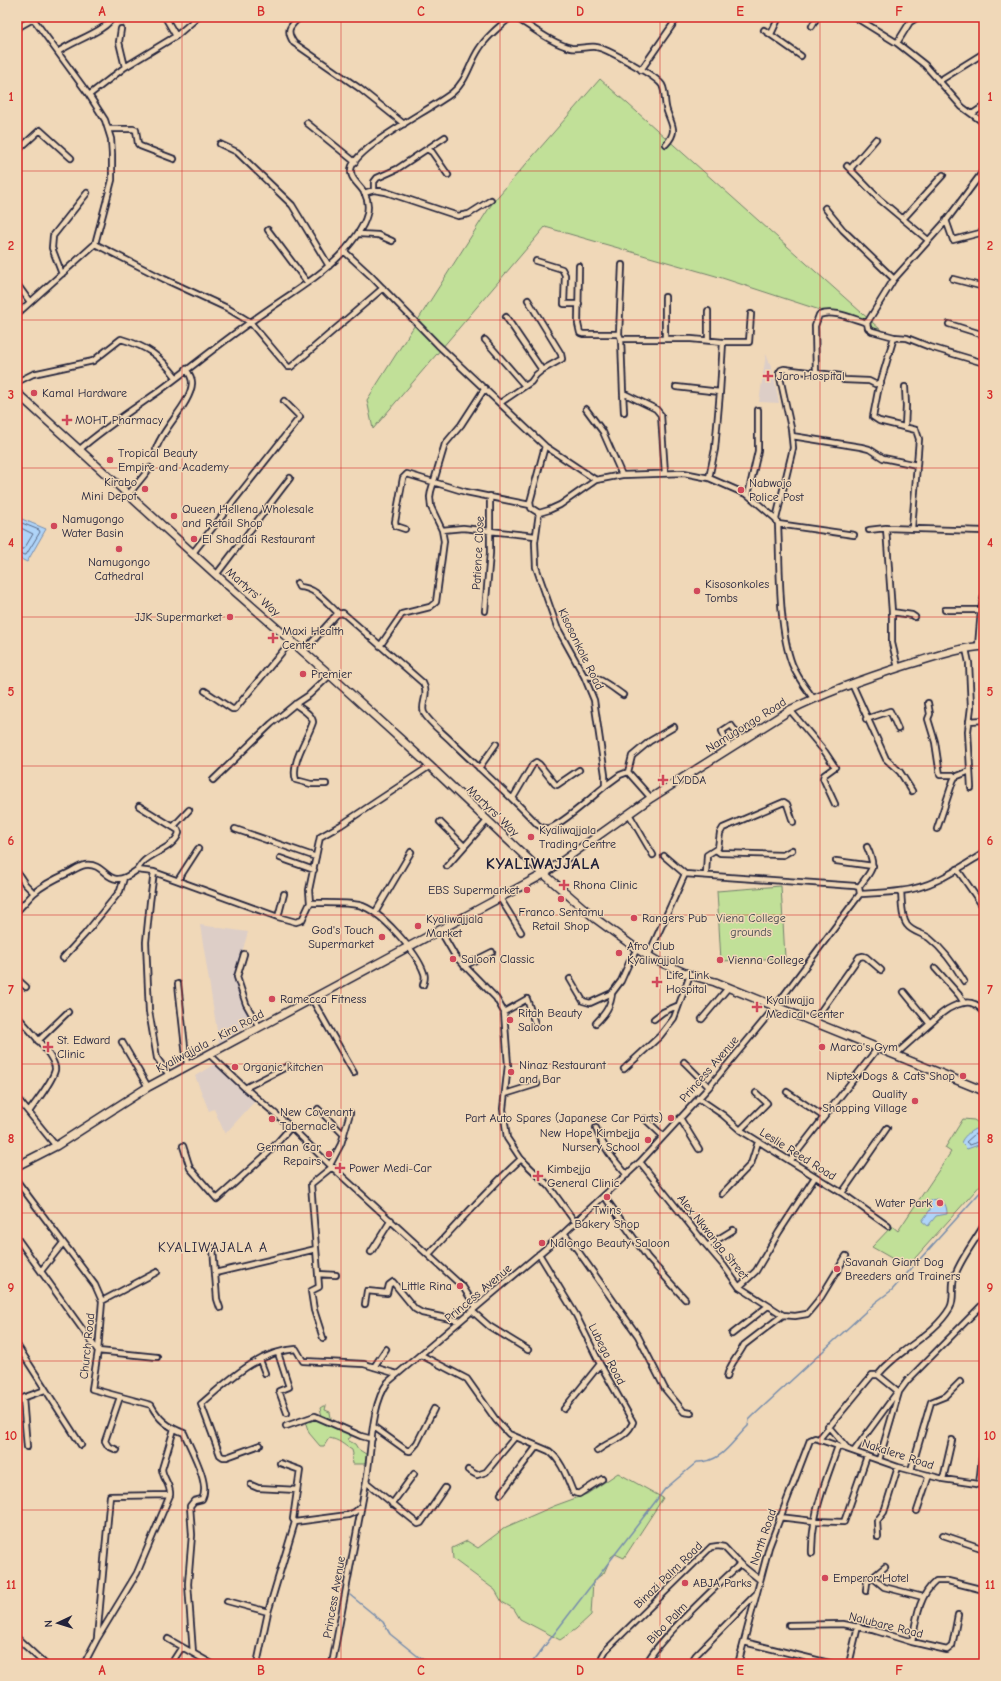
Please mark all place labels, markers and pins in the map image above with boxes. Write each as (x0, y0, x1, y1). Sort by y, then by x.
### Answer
place label: Jaro Hospital (777, 369, 845, 383)
marker: Jaro Hospital (762, 370, 774, 382)
place label: Kamal Hardware (42, 386, 127, 400)
marker: Kamal Hardware (29, 388, 39, 398)
place label: MOHT Pharmacy (75, 413, 164, 427)
marker: MOHT Pharmacy (62, 415, 72, 425)
place label: Tropical Beauty Empire and Academy (118, 446, 229, 474)
marker: Tropical Beauty Empire and Academy (105, 455, 115, 465)
place label: Kirabo Mini Depot (81, 475, 138, 503)
place label: Nabwojo Police Post (749, 476, 804, 504)
marker: Kirabo Mini Depot (140, 484, 150, 494)
marker: Nabwojo Police Post (736, 485, 746, 495)
place label: Queen Hellena Wholesale and Retail Shop (182, 502, 314, 530)
marker: Queen Hellena Wholesale and Retail Shop (169, 511, 179, 521)
place label: Namugongo Water Basin (62, 512, 124, 540)
marker: Namugongo Water Basin (49, 521, 59, 531)
place label: El Shaddai Restaurant (202, 532, 316, 546)
marker: El Shaddai Restaurant (189, 534, 199, 544)
marker: Namugongo Cathedral (114, 544, 124, 554)
place label: Namugongo Cathedral (88, 555, 150, 583)
place label: Kisosonkoles Tombs (705, 577, 769, 605)
marker: Kisosonkoles Tombs (692, 586, 702, 596)
place label: JJK Supermarket (135, 610, 223, 624)
marker: JJK Supermarket (225, 612, 235, 622)
place label: Maxi Health Center (282, 624, 344, 652)
marker: Maxi Health Center (267, 632, 279, 644)
place label: Premier (311, 667, 352, 681)
marker: Premier (298, 669, 308, 679)
place label: LYDDA (672, 773, 706, 787)
marker: LYDDA (657, 774, 669, 786)
place label: Kyaliwajjala Trading Centre (539, 823, 616, 851)
marker: Kyaliwajjala Trading Centre (526, 832, 536, 842)
place label: Rhona Clinic (573, 878, 638, 892)
marker: Rhona Clinic (558, 879, 570, 891)
place label: EBS Supermarket (428, 883, 520, 897)
marker: EBS Supermarket (522, 885, 532, 895)
marker: Franco Sentamu Retail Shop (556, 894, 566, 904)
place label: Franco Sentamu Retail Shop (518, 905, 604, 933)
place label: Rangers Pub (642, 911, 707, 925)
place label: Kyaliwajjala Market (426, 912, 483, 940)
marker: Rangers Pub (629, 913, 639, 923)
marker: Kyaliwajjala Market (413, 921, 423, 931)
place label: God's Touch Supermarket (308, 923, 375, 951)
marker: God's Touch Supermarket (377, 932, 387, 942)
place label: Afro Club Kyaliwajjala (627, 939, 684, 967)
marker: Afro Club Kyaliwajjala (614, 948, 624, 958)
place label: Saloon Classic (461, 952, 535, 966)
place label: Vienna College (728, 953, 804, 967)
marker: Saloon Classic (448, 954, 458, 964)
marker: Vienna College (715, 955, 725, 965)
place label: Life Link Hospital (666, 968, 709, 996)
marker: Life Link Hospital (651, 976, 663, 988)
place label: Ramecca Fitness (280, 992, 367, 1006)
place label: Kyaliwajja Medical Center (766, 993, 844, 1021)
marker: Ramecca Fitness (267, 994, 277, 1004)
marker: Kyaliwajja Medical Center (751, 1001, 763, 1013)
place label: Ritah Beauty Saloon (518, 1006, 583, 1034)
marker: Ritah Beauty Saloon (505, 1015, 515, 1025)
place label: St. Edward Clinic (57, 1033, 110, 1061)
place label: Marco's Gym (830, 1040, 898, 1054)
marker: St. Edward Clinic (42, 1041, 54, 1053)
marker: Marco's Gym (817, 1042, 827, 1052)
place label: Ninaz Restaurant and Bar (519, 1058, 606, 1086)
place label: Organic kitchen (243, 1060, 323, 1074)
marker: Organic kitchen (230, 1062, 240, 1072)
marker: Ninaz Restaurant and Bar (506, 1067, 516, 1077)
place label: Niptex Dogs & Cats Shop (827, 1069, 955, 1083)
marker: Niptex Dogs & Cats Shop (958, 1071, 968, 1081)
place label: Quality Shopping Village (822, 1087, 908, 1115)
marker: Quality Shopping Village (910, 1096, 920, 1106)
place label: New Covenant Tabernacle (280, 1105, 353, 1133)
place label: Part Auto Spares (Japanese Car Parts) (465, 1111, 663, 1125)
marker: Part Auto Spares (Japanese Car Parts) (666, 1113, 676, 1123)
marker: New Covenant Tabernacle (267, 1114, 277, 1124)
place label: New Hope Kimbejja Nursery School (540, 1126, 640, 1154)
marker: New Hope Kimbejja Nursery School (643, 1135, 653, 1145)
place label: German Car Repairs (257, 1140, 321, 1168)
marker: German Car Repairs (324, 1149, 334, 1159)
place label: Power Medi-Car (349, 1161, 432, 1175)
marker: Power Medi-Car (334, 1162, 346, 1174)
place label: Kimbejja General Clinic (547, 1162, 620, 1190)
marker: Kimbejja General Clinic (532, 1170, 544, 1182)
marker: Twins Bakery Shop (602, 1192, 612, 1202)
place label: Water Park (875, 1196, 932, 1210)
marker: Water Park (935, 1198, 945, 1208)
place label: Twins Bakery Shop (574, 1203, 640, 1231)
place label: Nalongo Beauty Saloon (550, 1236, 670, 1250)
marker: Nalongo Beauty Saloon (537, 1238, 547, 1248)
place label: Savanah Giant Dog Breeders and Trainers (845, 1255, 960, 1283)
marker: Savanah Giant Dog Breeders and Trainers (832, 1264, 842, 1274)
place label: Little Rina (401, 1279, 452, 1293)
marker: Little Rina (455, 1281, 465, 1291)
place label: Emperor Hotel (833, 1571, 909, 1585)
marker: Emperor Hotel (820, 1573, 830, 1583)
place label: ABJA Parks (693, 1576, 752, 1590)
marker: ABJA Parks (680, 1578, 690, 1588)

